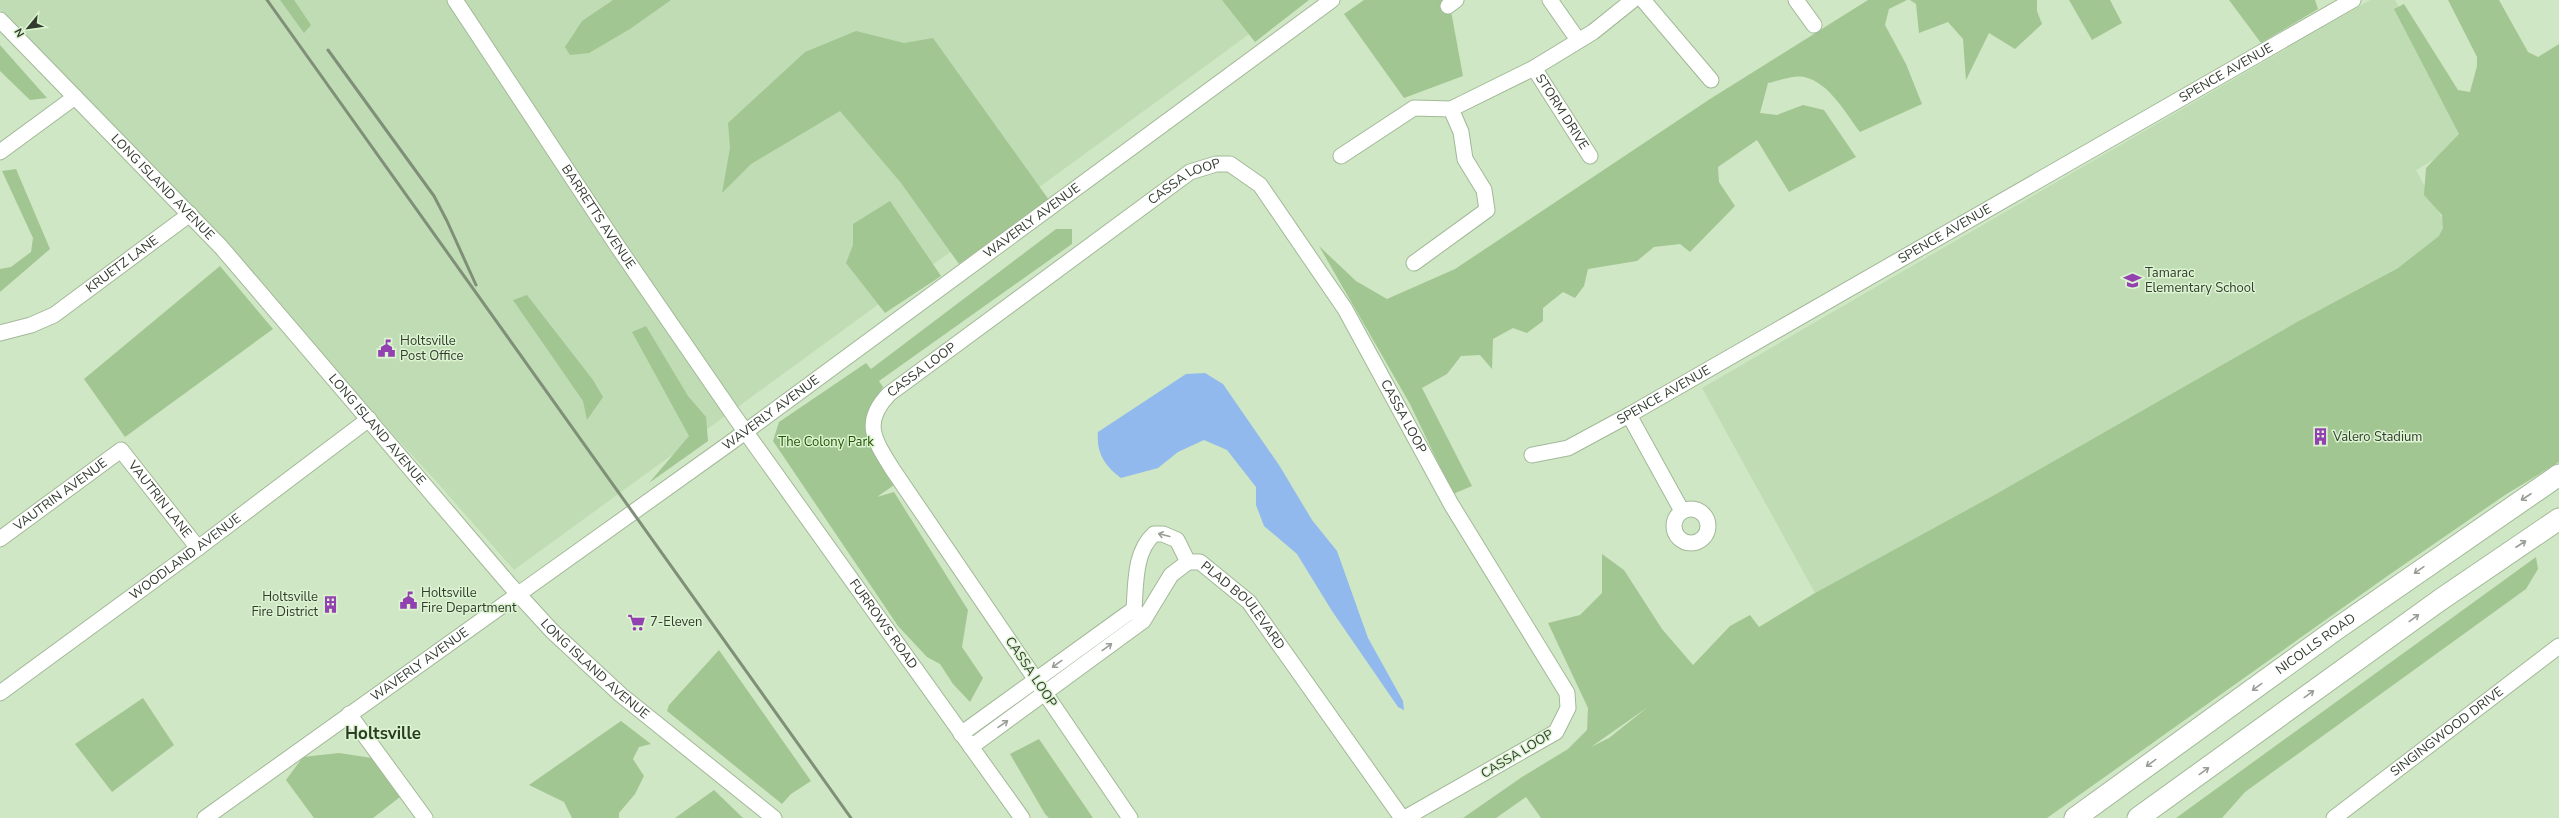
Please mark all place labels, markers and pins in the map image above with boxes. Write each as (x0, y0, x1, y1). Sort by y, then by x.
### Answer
place label: Tamarac Elementary School (2145, 264, 2255, 297)
school or university icon: Tamarac Elementary School (2122, 270, 2142, 290)
place label: Holtsville Post Office (400, 332, 463, 365)
public building icon: Holtsville Post Office (377, 338, 397, 358)
building icon: Valero Stadium (2310, 427, 2330, 447)
place label: Valero Stadium (2332, 428, 2422, 446)
place label: Holtsville Fire Department (421, 584, 517, 617)
place label: Holtsville Fire District (251, 588, 318, 621)
public building icon: Holtsville Fire Department (398, 590, 418, 610)
building icon: Holtsville Fire District (321, 594, 341, 614)
supermarket icon: 7-Eleven (627, 612, 647, 632)
place label: 7-Eleven (650, 613, 702, 631)

